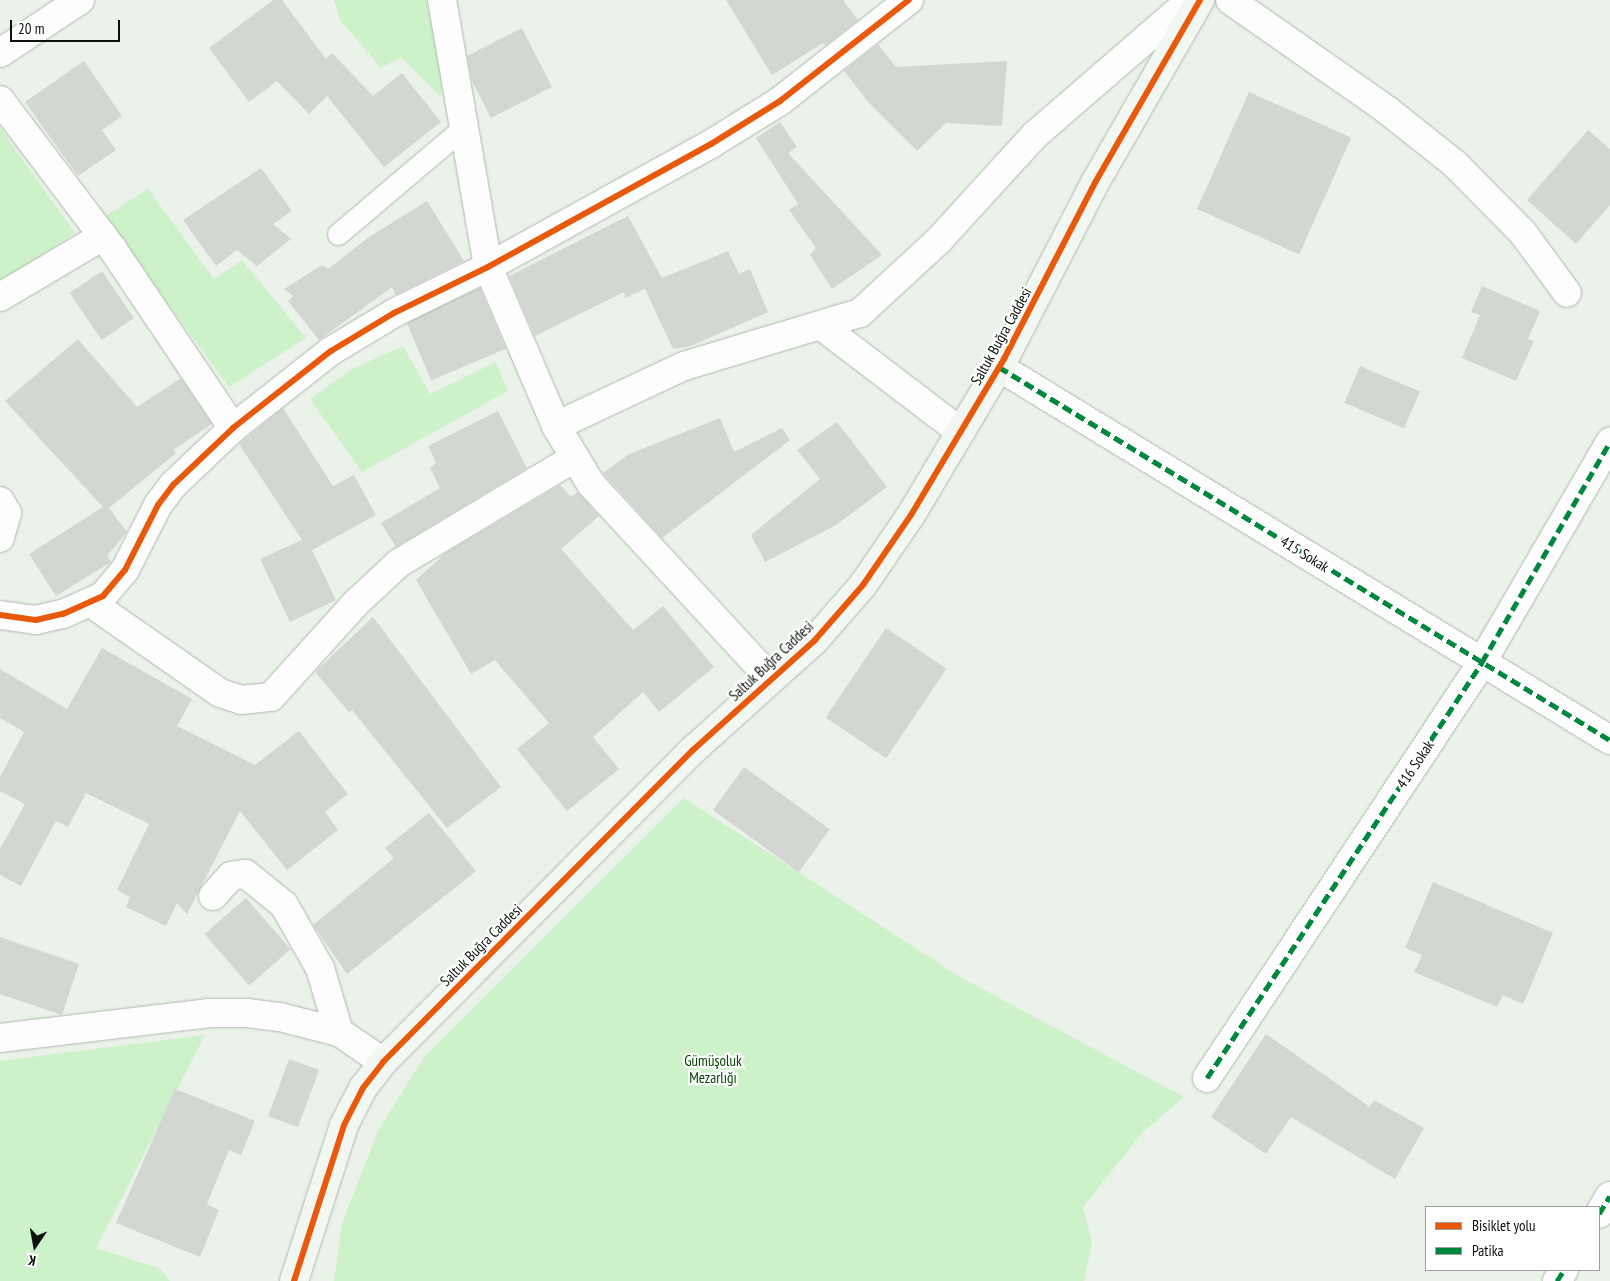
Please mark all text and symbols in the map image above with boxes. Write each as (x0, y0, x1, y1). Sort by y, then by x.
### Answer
scale bar (12, 10, 122, 42)
text: 20 m (18, 19, 44, 38)
street label: Saltuk Buğra Caddesi (967, 284, 1035, 388)
street label: 415 Sokak (1277, 532, 1333, 576)
street label: Saltuk Buğra Caddesi (725, 617, 817, 705)
street label: 416 Sokak (1392, 737, 1438, 791)
street label: Saltuk Buğra Caddesi (436, 900, 526, 990)
park label: Gümüşoluk Mezarlığı (684, 1051, 742, 1086)
legend (1425, 1206, 1600, 1271)
text: Bisiklet yolu (1472, 1216, 1536, 1235)
north arrow (10, 1221, 60, 1271)
text: Patika (1472, 1241, 1504, 1260)
text: K (26, 1251, 37, 1270)

